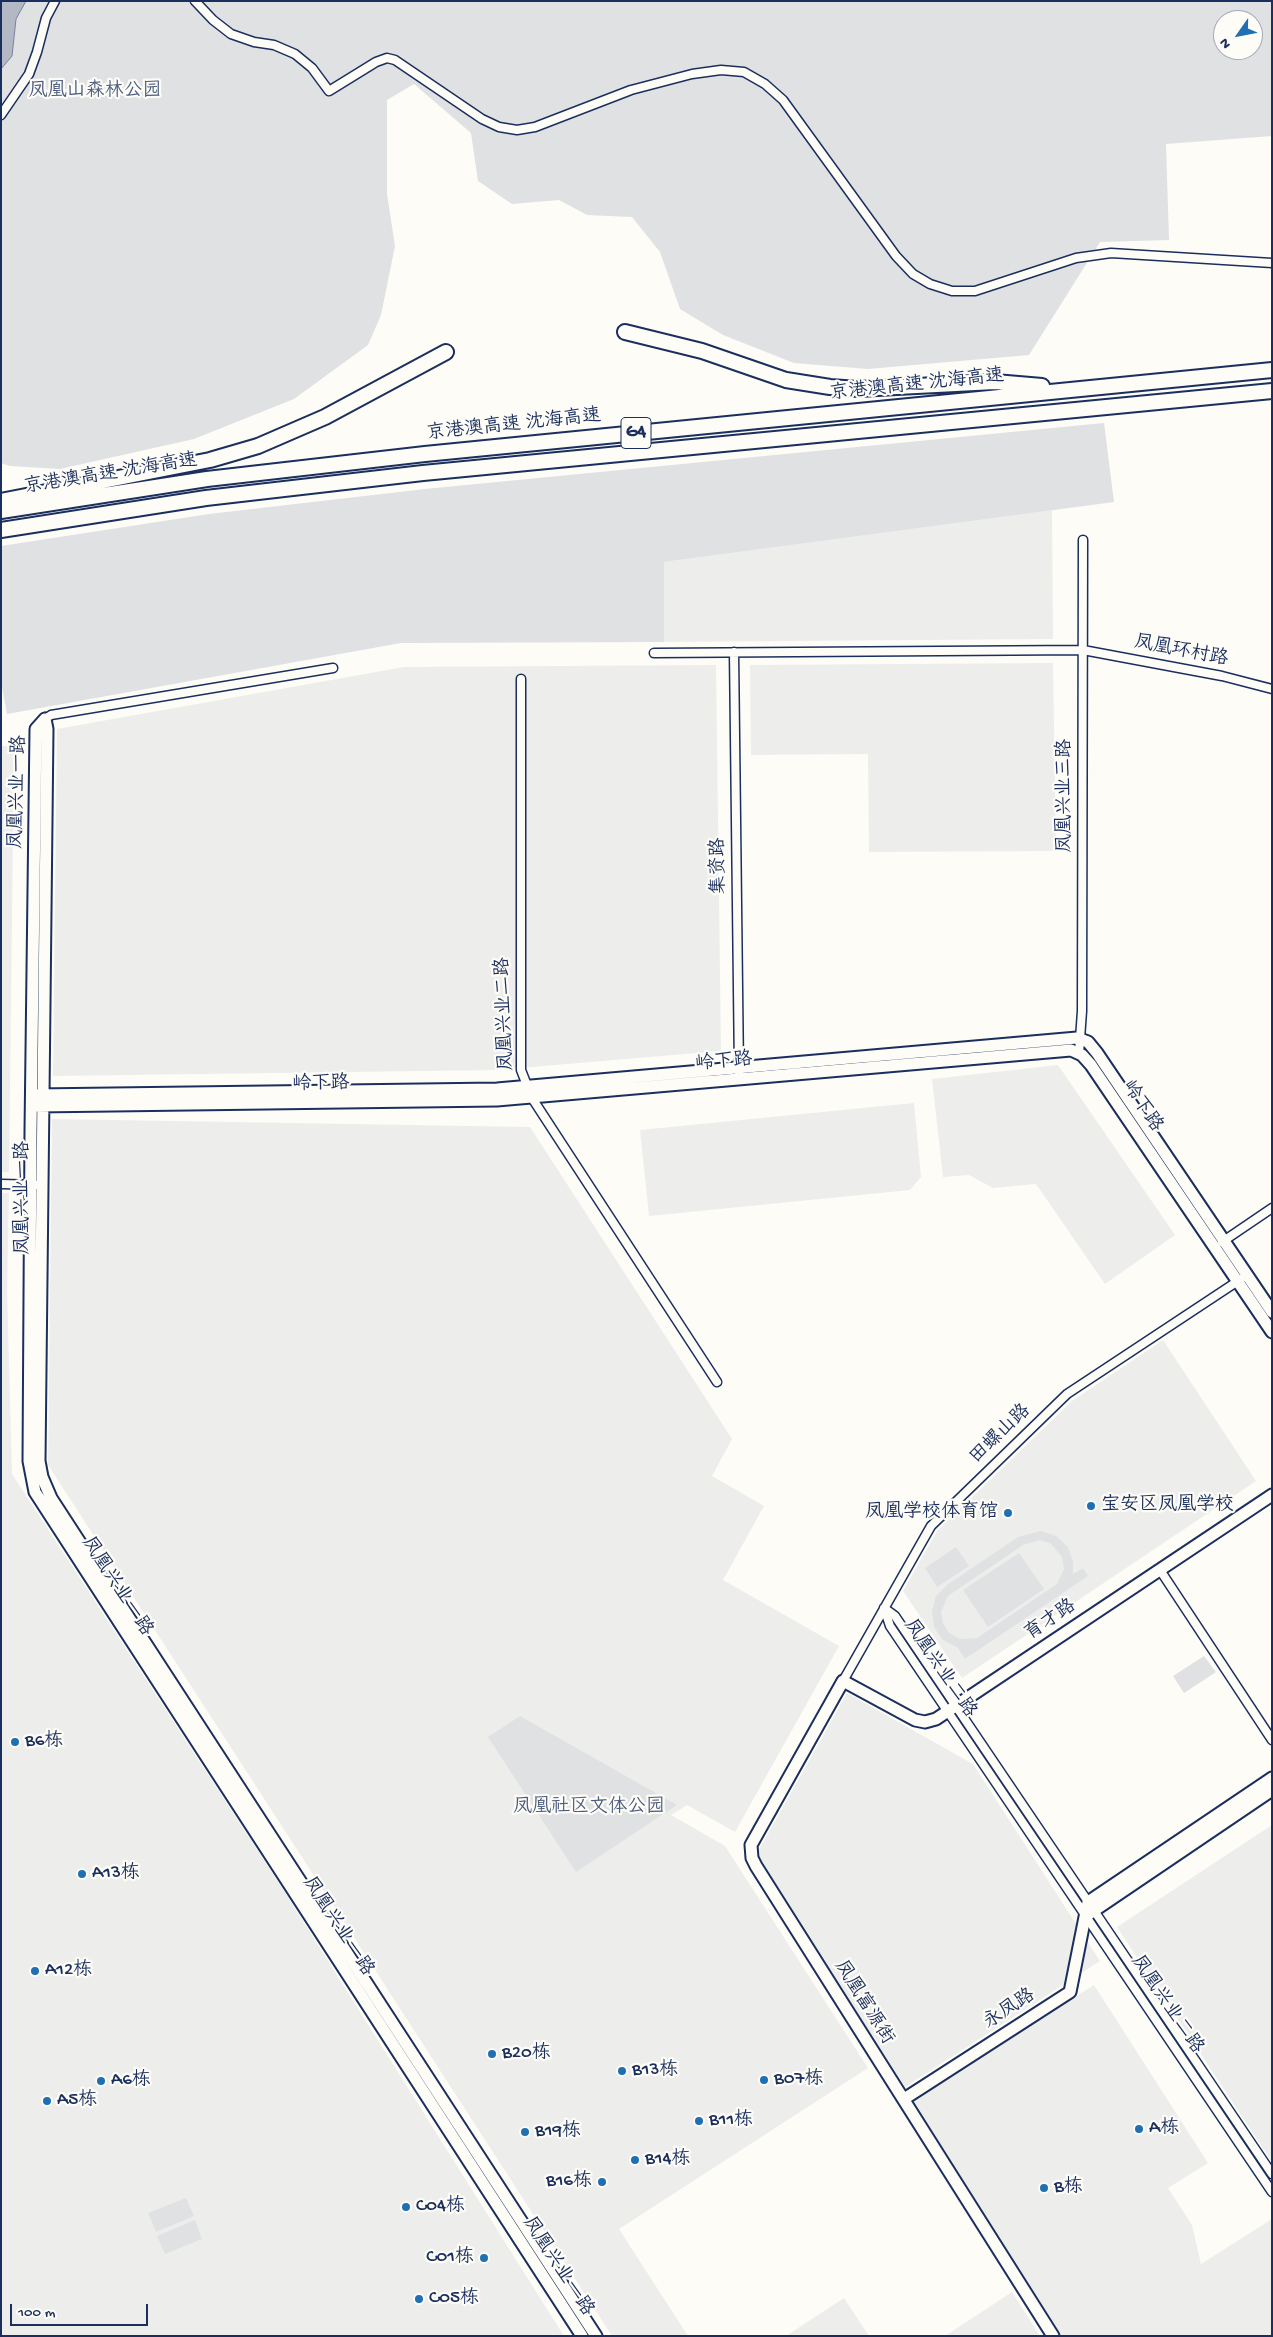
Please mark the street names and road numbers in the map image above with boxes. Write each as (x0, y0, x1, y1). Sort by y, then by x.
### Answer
street label: 京港澳高速 沈海高速 (829, 365, 1005, 407)
street label: 京港澳高速 沈海高速 (426, 405, 602, 447)
road number: G4 (621, 418, 651, 448)
street label: 京港澳高速 沈海高速 (23, 450, 199, 500)
street label: 凤凰环村路 (1132, 632, 1230, 672)
street label: 凤凰兴业一路 (6, 735, 32, 849)
street label: 凤凰兴业三路 (1055, 739, 1077, 853)
street label: 集资路 (708, 837, 732, 895)
street label: 凤凰兴业二路 (493, 957, 519, 1071)
street label: 岭下路 (695, 1049, 753, 1077)
street label: 岭下路 (292, 1073, 350, 1097)
street label: 岭下路 (1116, 1077, 1166, 1137)
street label: 凤凰兴业一路 (13, 1141, 35, 1255)
street label: 田螺山路 (966, 1400, 1036, 1470)
street label: 凤凰兴业一路 (75, 1533, 157, 1641)
street label: 育才路 (1021, 1596, 1081, 1646)
street label: 凤凰兴业二路 (898, 1615, 980, 1723)
street label: 凤凰兴业一路 (296, 1873, 378, 1981)
street label: 凤凰兴业二路 (1125, 1951, 1207, 2059)
street label: 凤凰富源街 (828, 1957, 898, 2049)
street label: 永凤路 (980, 1985, 1040, 2035)
street label: 凤凰兴业一路 (516, 2213, 598, 2321)

